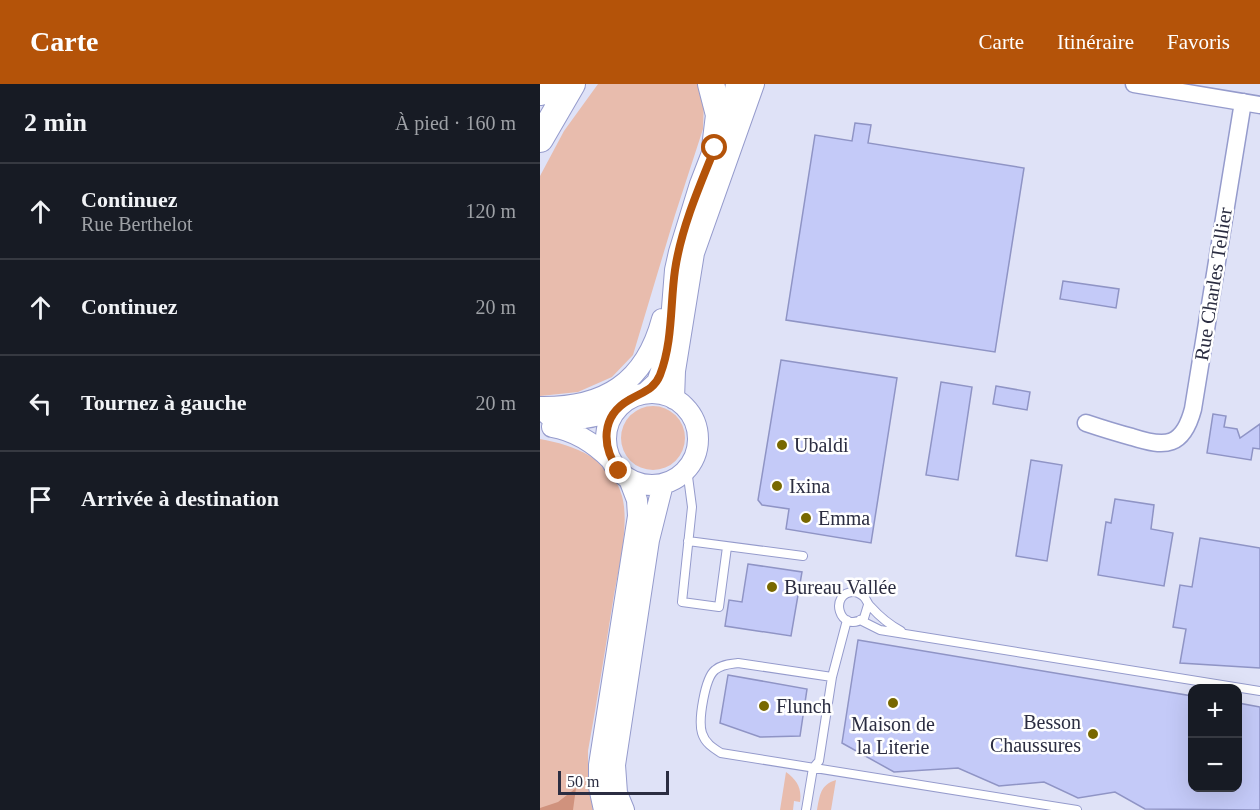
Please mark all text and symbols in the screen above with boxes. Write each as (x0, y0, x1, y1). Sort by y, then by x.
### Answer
text: Carte (30, 26, 98, 57)
text: Carte (979, 30, 1024, 54)
text: Itinéraire (1057, 30, 1134, 54)
text: Favoris (1167, 30, 1230, 54)
text: 2 min (24, 108, 87, 137)
text: À pied · 160 m (395, 112, 516, 134)
route start (701, 134, 727, 160)
text: Continuez (81, 187, 178, 212)
icon: ahead (24, 195, 57, 228)
text: 120 m (465, 200, 516, 222)
street label: Rue Charles Tellier (1190, 205, 1236, 362)
text: Rue Berthelot (81, 213, 193, 235)
icon: ahead (24, 291, 57, 324)
text: Continuez (81, 294, 178, 319)
text: 20 m (475, 296, 516, 318)
icon: left (24, 387, 57, 420)
text: Tournez à gauche (81, 390, 246, 415)
text: 20 m (475, 392, 516, 414)
place label: Ubaldi (794, 434, 849, 456)
marker: Ubaldi (775, 438, 789, 452)
route end (605, 457, 631, 483)
place label: Ixina (789, 475, 830, 497)
marker: Ixina (770, 479, 784, 493)
icon: arrive (24, 483, 57, 516)
text: Arrivée à destination (81, 486, 279, 511)
place label: Emma (818, 507, 870, 529)
marker: Emma (799, 511, 813, 525)
place label: Bureau Vallée (784, 576, 896, 598)
marker: Bureau Vallée (765, 580, 779, 594)
map controls (1188, 684, 1242, 792)
button: + (1188, 684, 1242, 738)
place label: Flunch (776, 695, 832, 717)
marker: Maison de la Literie (886, 696, 900, 710)
marker: Flunch (757, 699, 771, 713)
place label: Besson Chaussures (990, 711, 1081, 756)
place label: Maison de la Literie (851, 713, 935, 758)
marker: Besson Chaussures (1086, 727, 1100, 741)
button: − (1188, 738, 1242, 792)
scale bar (558, 768, 669, 796)
text: 50 m (567, 773, 599, 790)

